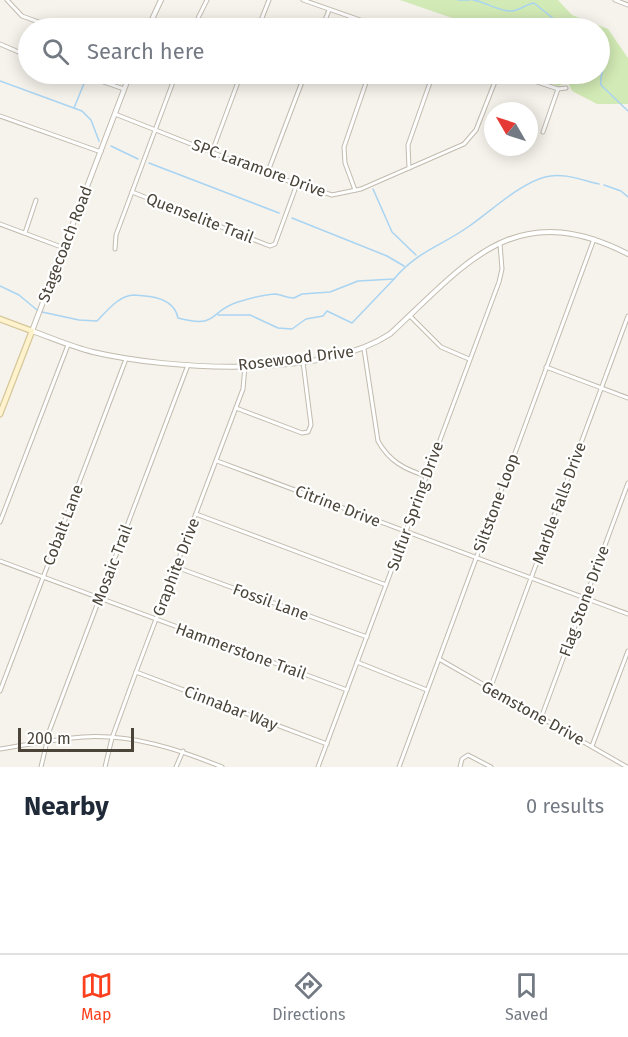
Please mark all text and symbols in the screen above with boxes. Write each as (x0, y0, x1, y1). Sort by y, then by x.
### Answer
search box (18, 18, 610, 84)
icon: search (39, 35, 72, 68)
text: Search here (87, 38, 205, 65)
north arrow (484, 102, 538, 156)
street label: SPC Laramore Drive (189, 135, 329, 201)
street label: Stagecoach Road (34, 183, 96, 305)
street label: Quenselite Trail (144, 189, 257, 247)
street label: Rosewood Drive (237, 341, 355, 375)
street label: Sulfur Spring Drive (383, 439, 447, 573)
street label: Marble Falls Drive (528, 439, 590, 567)
street label: Siltstone Loop (469, 451, 523, 555)
street label: Citrine Drive (293, 481, 383, 531)
street label: Cobalt Lane (39, 482, 87, 568)
street label: Graphite Drive (149, 515, 203, 619)
street label: Mosaic Trail (88, 521, 136, 608)
street label: Flag Stone Drive (555, 543, 613, 659)
street label: Fossil Lane (230, 579, 312, 625)
street label: Hammerstone Trail (173, 619, 309, 684)
street label: Gemstone Drive (478, 677, 588, 749)
street label: Cinnabar Way (182, 681, 280, 735)
scale bar (18, 725, 134, 752)
text: 200 m (27, 729, 71, 748)
text: Nearby (24, 791, 109, 822)
text: 0 results (526, 794, 604, 818)
tab: Map (80, 969, 113, 1024)
tab: Directions (272, 969, 346, 1024)
tab: Saved (505, 969, 548, 1024)

